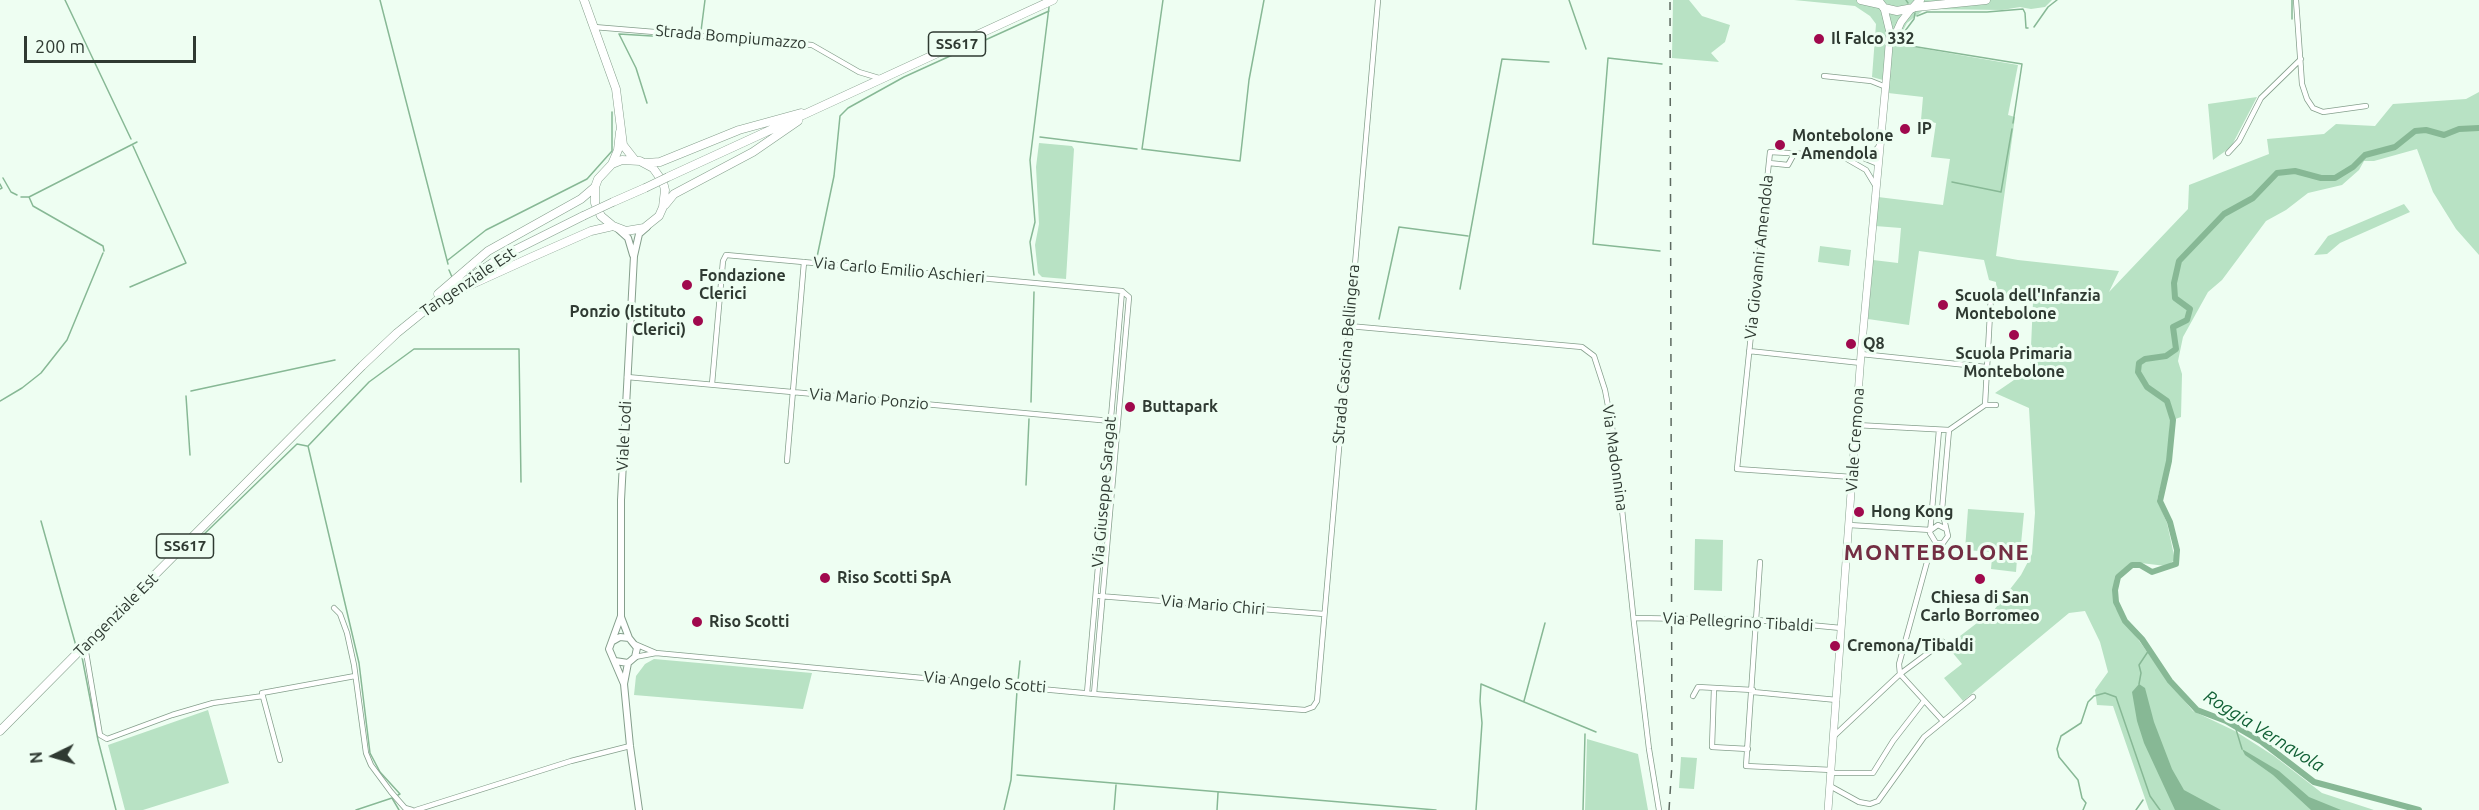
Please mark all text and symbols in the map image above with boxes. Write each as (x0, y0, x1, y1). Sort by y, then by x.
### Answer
street label: Strada Bompiumazzo (655, 21, 807, 53)
scale bar (27, 24, 200, 62)
place label: Il Falco 332 (1831, 29, 1915, 49)
road number: SS617 (928, 32, 986, 56)
marker: Il Falco 332 (1812, 32, 1826, 46)
text: 200 m (35, 36, 85, 56)
place label: IP (1917, 119, 1932, 139)
marker: IP (1898, 122, 1912, 136)
place label: Montebolone - Amendola (1792, 126, 1893, 164)
marker: Montebolone - Amendola (1773, 138, 1787, 152)
street label: Via Giovanni Amendola (1741, 174, 1777, 340)
street label: Tangenziale Est (417, 243, 519, 321)
street label: Via Carlo Emilio Aschieri (812, 253, 986, 287)
street label: Strada Cascina Bellingera (1329, 263, 1363, 445)
place label: Fondazione Clerici (699, 266, 786, 304)
marker: Fondazione Clerici (680, 278, 694, 292)
place label: Scuola dell'Infanzia Montebolone (1955, 286, 2101, 324)
marker: Scuola dell'Infanzia Montebolone (1936, 298, 1950, 312)
place label: Ponzio (Istituto Clerici) (570, 302, 686, 340)
marker: Ponzio (Istituto Clerici) (691, 314, 705, 328)
marker: Scuola Primaria Montebolone (2007, 328, 2021, 342)
place label: Q8 (1863, 334, 1885, 354)
marker: Q8 (1844, 337, 1858, 351)
place label: Scuola Primaria Montebolone (1956, 344, 2072, 382)
street label: Via Mario Ponzio (808, 384, 930, 414)
street label: Viale Cremona (1842, 387, 1868, 493)
place label: Buttapark (1142, 397, 1218, 417)
street label: Viale Lodi (613, 400, 635, 472)
marker: Buttapark (1123, 400, 1137, 414)
street label: Via Madonnina (1598, 404, 1632, 512)
street label: Via Giuseppe Saragat (1088, 416, 1120, 568)
place label: Hong Kong (1871, 502, 1953, 522)
marker: Hong Kong (1852, 505, 1866, 519)
road number: SS617 (156, 534, 213, 558)
district label: MONTEBOLONE (1844, 540, 2030, 566)
place label: Riso Scotti SpA (837, 568, 951, 588)
street label: Tangenziale Est (70, 569, 162, 661)
marker: Riso Scotti SpA (818, 571, 832, 585)
marker: Chiesa di San Carlo Borromeo (1973, 572, 1987, 586)
place label: Chiesa di San Carlo Borromeo (1920, 588, 2040, 626)
street label: Via Mario Chiri (1160, 591, 1266, 619)
street label: Via Pellegrino Tibaldi (1662, 608, 1814, 636)
place label: Riso Scotti (709, 612, 789, 632)
marker: Riso Scotti (690, 615, 704, 629)
place label: Cremona/Tibaldi (1847, 636, 1973, 656)
marker: Cremona/Tibaldi (1828, 639, 1842, 653)
street label: Via Angelo Scotti (923, 667, 1047, 697)
water label: Roggia Vernavola (2200, 685, 2328, 777)
north arrow (24, 726, 84, 786)
text: N (27, 751, 46, 764)

